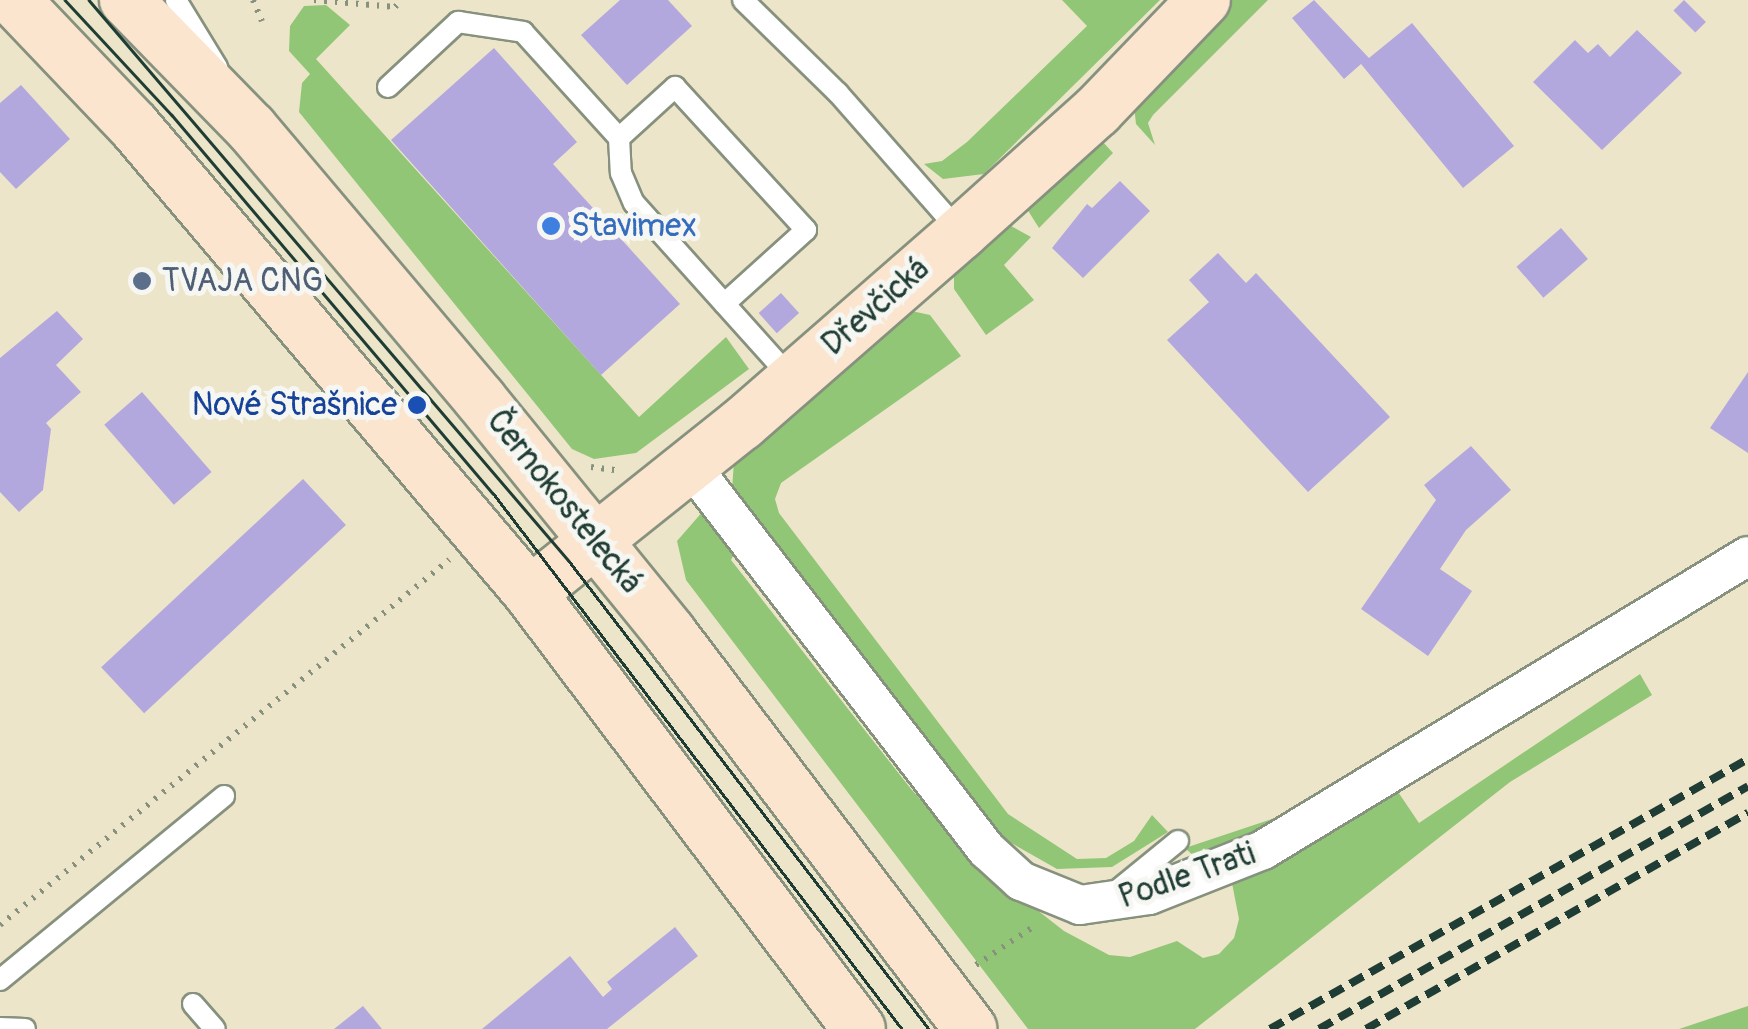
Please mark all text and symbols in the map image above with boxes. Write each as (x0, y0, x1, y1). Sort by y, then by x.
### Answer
place label: Stavimex (571, 207, 697, 245)
marker: Stavimex (540, 215, 562, 237)
street label: Dřevčická (815, 250, 937, 364)
place label: TVAJA CNG (162, 262, 323, 300)
marker: TVAJA CNG (131, 270, 153, 292)
place label: Nové Strašnice (192, 386, 397, 424)
marker: Nové Strašnice (406, 394, 428, 416)
street label: Černokostelecká (478, 403, 650, 601)
street label: Podle Trati (1114, 835, 1260, 917)

